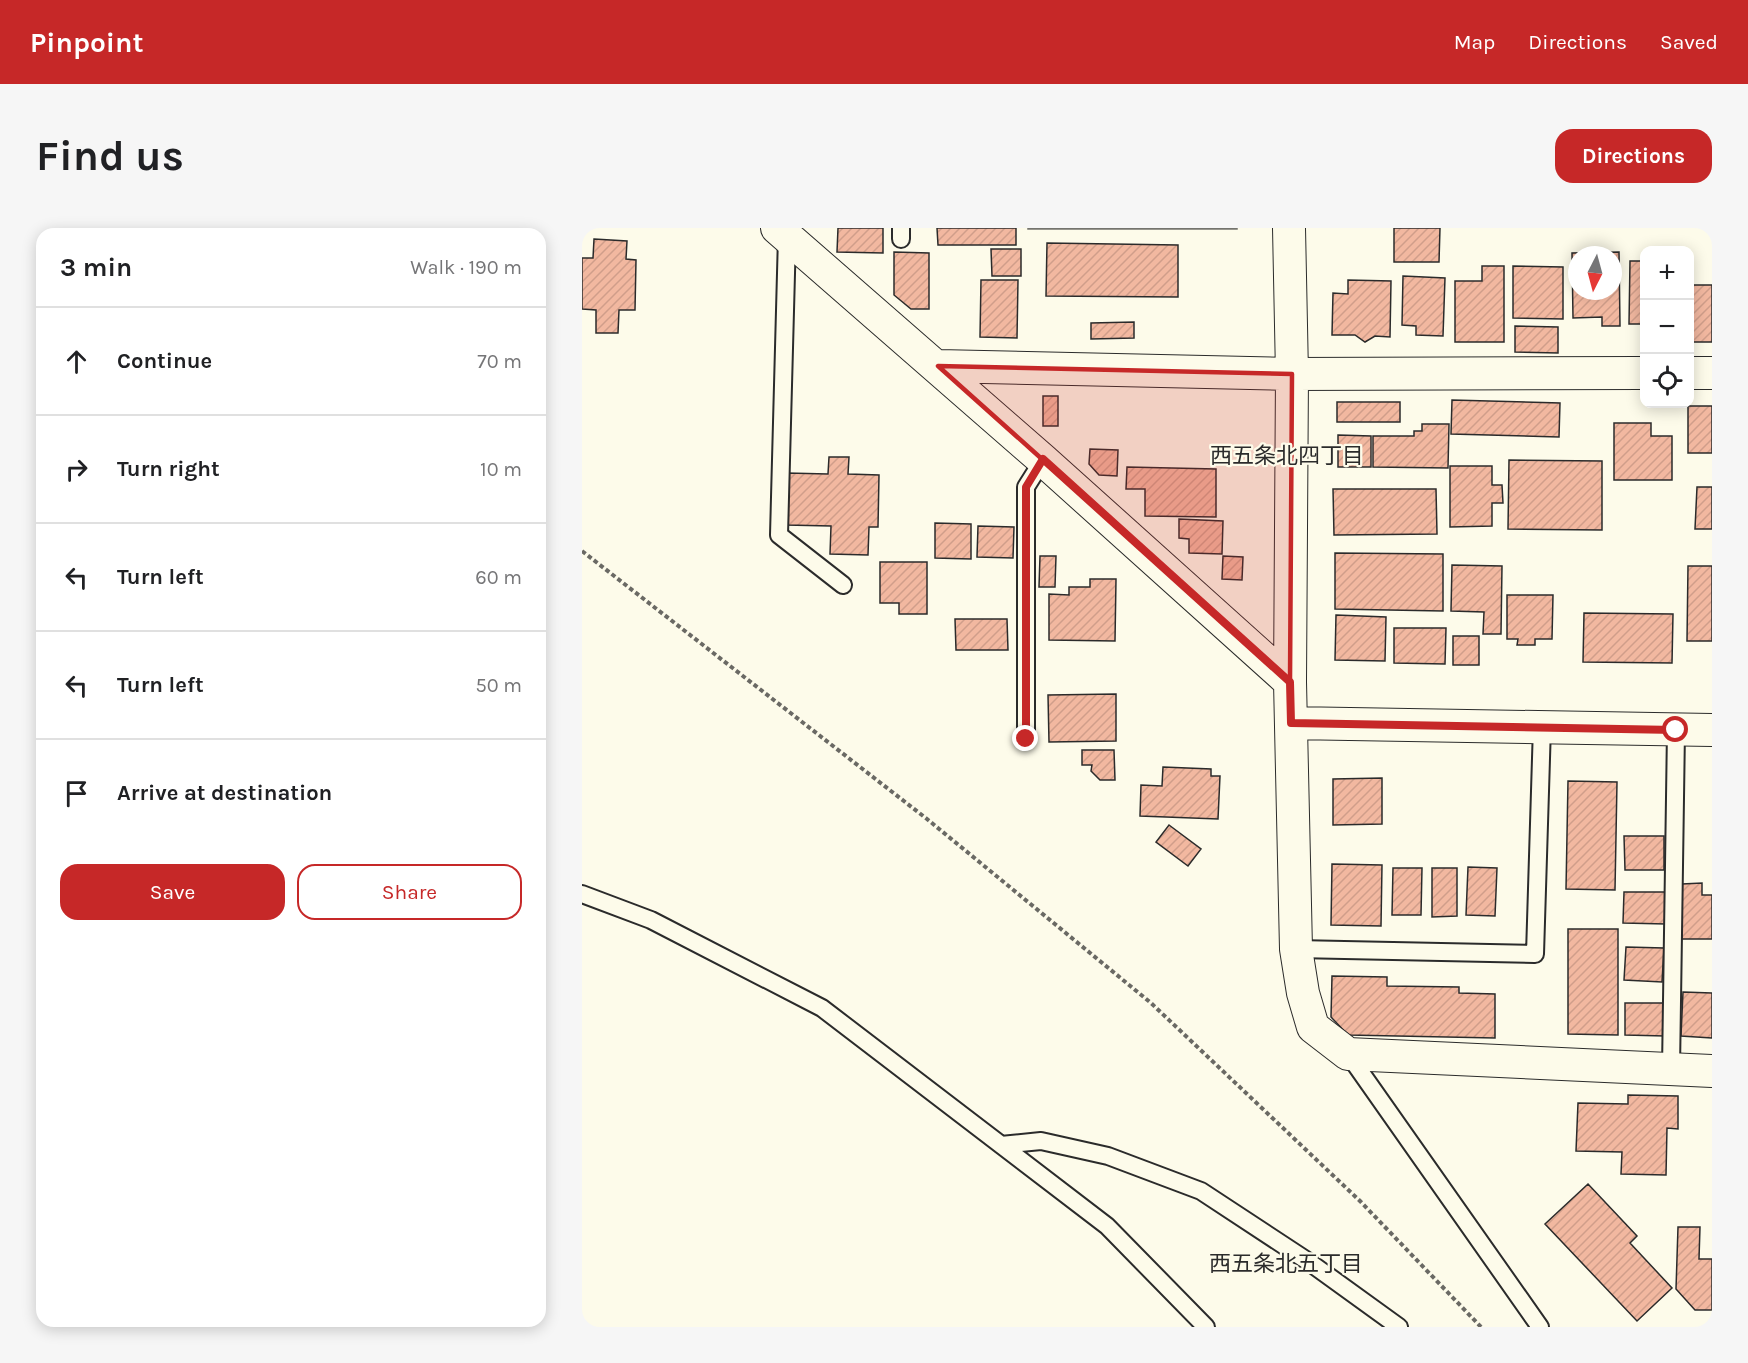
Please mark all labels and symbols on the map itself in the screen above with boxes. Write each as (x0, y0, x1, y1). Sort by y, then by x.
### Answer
north arrow (1568, 246, 1622, 300)
district label: 西五条北四丁目 (1210, 443, 1364, 469)
route start (1662, 716, 1688, 742)
route end (1012, 725, 1038, 751)
district label: 西五条北五丁目 (1209, 1251, 1363, 1277)

